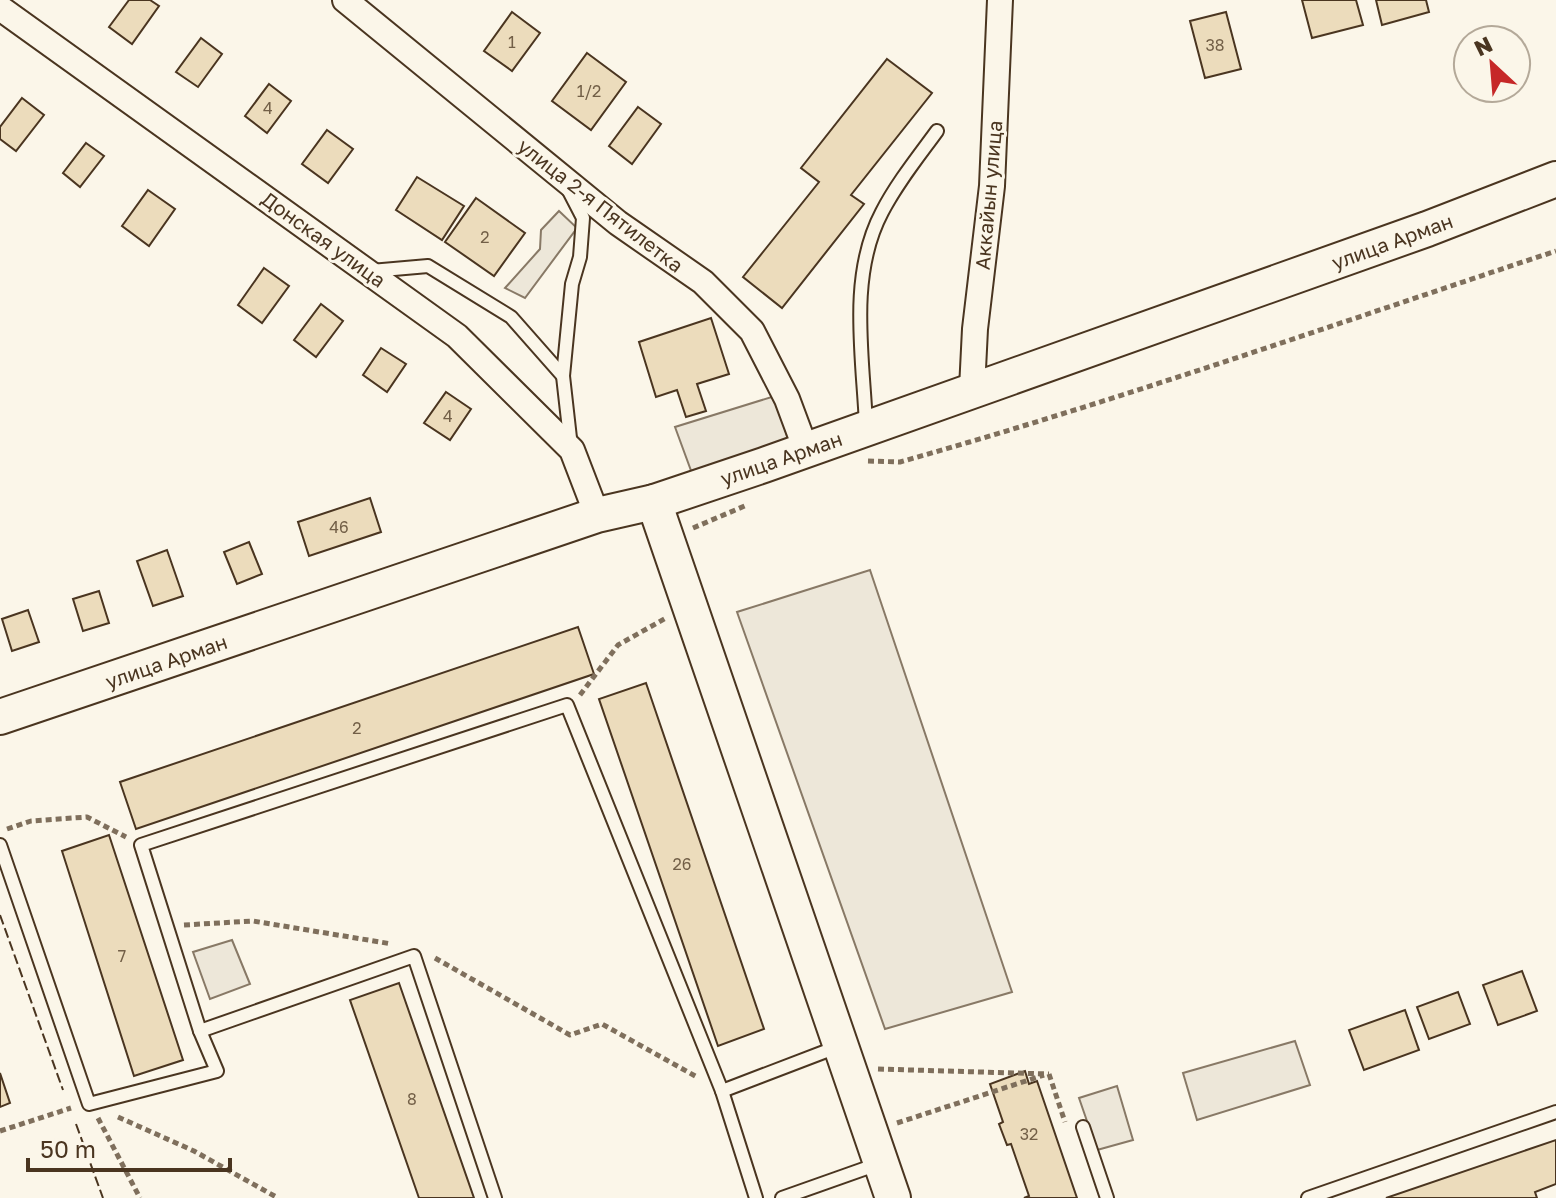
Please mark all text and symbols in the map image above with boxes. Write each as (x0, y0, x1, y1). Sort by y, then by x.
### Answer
north arrow (1452, 24, 1532, 104)
text: N (1470, 30, 1496, 61)
house number: 1 (508, 32, 516, 52)
house number: 38 (1205, 35, 1225, 55)
house number: 1/2 (577, 81, 601, 101)
house number: 4 (263, 98, 273, 118)
street label: Аккайын улица (970, 119, 1006, 271)
street label: улица 2-я Пятилетка (514, 133, 688, 277)
street label: Донская улица (257, 186, 391, 292)
street label: улица Арман (1328, 208, 1456, 274)
house number: 2 (480, 227, 490, 247)
house number: 4 (443, 406, 453, 426)
street label: улица Арман (717, 426, 845, 490)
house number: 46 (329, 517, 349, 537)
street label: улица Арман (102, 629, 230, 693)
house number: 2 (352, 718, 362, 738)
house number: 26 (673, 854, 691, 874)
house number: 7 (118, 946, 126, 966)
house number: 8 (407, 1089, 417, 1109)
scale bar (28, 1122, 230, 1172)
house number: 32 (1020, 1124, 1038, 1144)
text: 50 m (40, 1134, 96, 1163)

